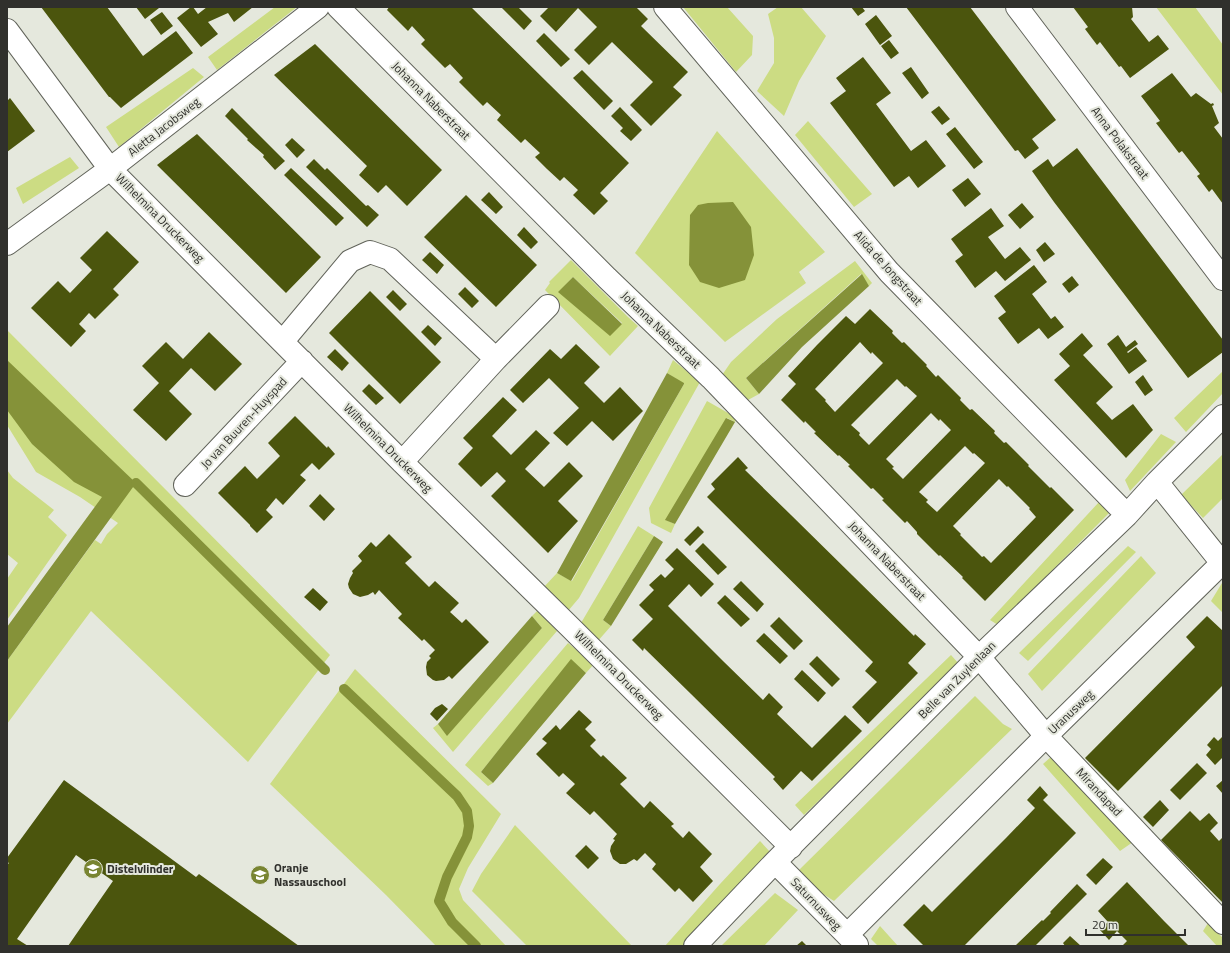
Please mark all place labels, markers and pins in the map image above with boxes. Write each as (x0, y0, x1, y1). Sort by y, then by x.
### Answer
school or university icon: Distelvlinder (82, 858, 104, 880)
place label: Oranje Nassauschool (274, 858, 346, 891)
place label: Distelvlinder (107, 859, 174, 878)
school or university icon: Oranje Nassauschool (249, 864, 271, 886)

